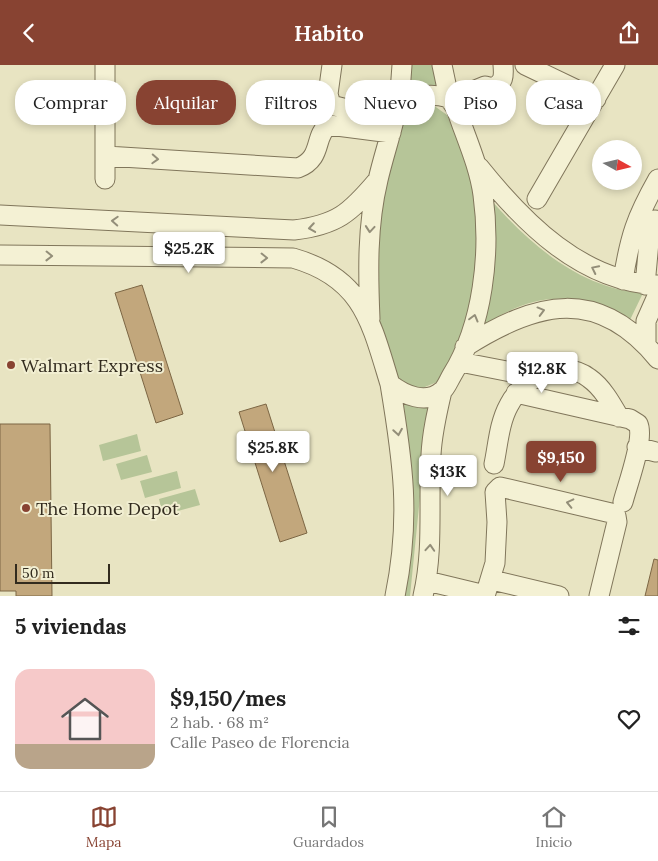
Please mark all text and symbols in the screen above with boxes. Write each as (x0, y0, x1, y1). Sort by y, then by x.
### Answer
icon: back (15, 19, 43, 47)
text: Habito (294, 19, 364, 47)
icon: share (615, 19, 643, 47)
chip: Comprar (15, 80, 126, 125)
chip: Alquilar (136, 80, 236, 125)
chip: Filtros (246, 80, 335, 125)
chip: Nuevo (345, 80, 435, 125)
chip: Piso (445, 80, 516, 125)
chip: Casa (526, 80, 601, 125)
north arrow (592, 140, 642, 190)
map controls (592, 140, 642, 190)
one-way arrow (151, 154, 159, 165)
one-way arrow (111, 215, 119, 226)
one-way arrow (308, 222, 316, 233)
one-way arrow (365, 226, 376, 234)
pin: $25.2K (148, 231, 230, 274)
text: $25.2K (164, 238, 214, 258)
one-way arrow (45, 251, 53, 261)
one-way arrow (260, 253, 268, 263)
one-way arrow (591, 265, 600, 275)
one-way arrow (536, 306, 545, 317)
one-way arrow (468, 314, 479, 322)
pin: $12.8K (501, 351, 583, 394)
place label: Walmart Express (21, 354, 163, 377)
text: $12.8K (518, 358, 566, 378)
marker: Walmart Express (5, 359, 17, 371)
one-way arrow (392, 429, 403, 437)
pin: $25.8K (232, 431, 314, 473)
text: $25.8K (248, 437, 298, 457)
pin: $9,150 (520, 441, 602, 483)
text: $9,150 (537, 447, 585, 467)
pin: $13K (418, 455, 478, 497)
text: $13K (430, 461, 466, 481)
place label: The Home Depot (36, 497, 179, 520)
one-way arrow (565, 498, 574, 509)
marker: The Home Depot (20, 502, 32, 514)
one-way arrow (424, 544, 435, 552)
scale bar (15, 561, 110, 584)
text: 50 m (22, 564, 55, 582)
icon: filters (615, 612, 643, 640)
text: 5 viviendas (15, 613, 126, 640)
text: $9,150/mes (170, 685, 286, 712)
icon: home (55, 689, 115, 749)
icon: heart (615, 705, 643, 733)
text: 2 hab. · 68 m² (170, 712, 269, 732)
text: Calle Paseo de Florencia (170, 732, 350, 752)
tab: Mapa (86, 803, 121, 851)
tab: Guardados (293, 803, 364, 851)
tab: Inicio (536, 803, 572, 851)

